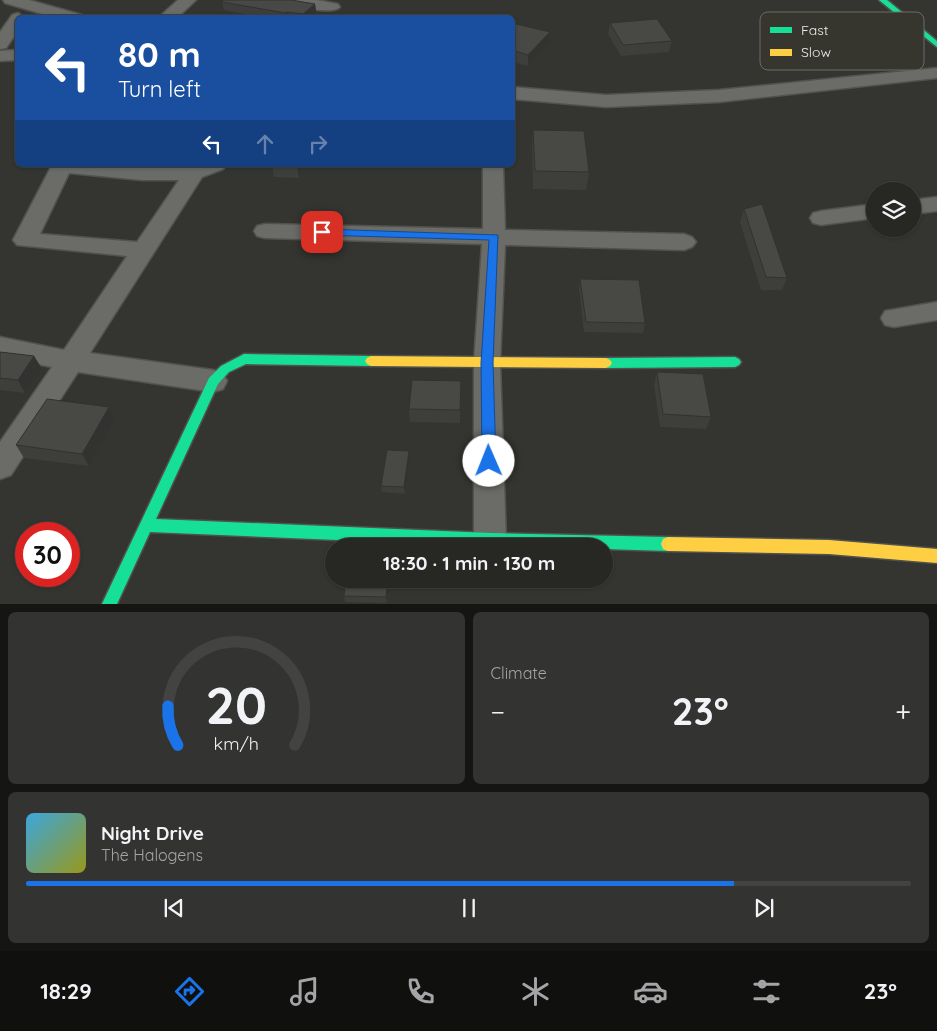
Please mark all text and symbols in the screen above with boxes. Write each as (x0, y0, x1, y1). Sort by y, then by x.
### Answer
legend (760, 12, 924, 70)
text: Fast (801, 21, 829, 39)
text: 80 m (118, 32, 201, 76)
icon: left (35, 35, 100, 100)
text: Slow (801, 43, 831, 61)
text: Turn left (118, 75, 201, 103)
icon: left (198, 130, 226, 158)
icon: ahead (251, 130, 279, 158)
icon: right (304, 130, 332, 158)
map controls (866, 182, 921, 237)
button: layers (866, 182, 921, 237)
pin (301, 211, 343, 253)
icon: arrive (308, 218, 336, 246)
position arrow (462, 434, 514, 486)
speed limit sign: 30 (15, 522, 80, 587)
text: 18:30 · 1 min · 130 m (383, 551, 555, 575)
text: Climate (491, 663, 547, 683)
text: 20 (205, 672, 267, 737)
text: 23° (672, 687, 729, 735)
text: − (491, 694, 505, 729)
text: + (895, 694, 911, 729)
text: km/h (214, 732, 259, 754)
text: Night Drive (101, 821, 204, 845)
text: The Halogens (101, 845, 203, 865)
icon: previous (160, 894, 188, 922)
icon: pause (455, 894, 483, 922)
icon: next (750, 894, 778, 922)
icon: directions (172, 974, 207, 1009)
icon: music (287, 974, 322, 1009)
icon: phone (403, 974, 438, 1009)
icon: climate (518, 974, 553, 1009)
icon: car (633, 974, 668, 1009)
icon: filters (749, 974, 784, 1009)
text: 18:29 (40, 977, 92, 1005)
text: 23° (864, 977, 897, 1005)

